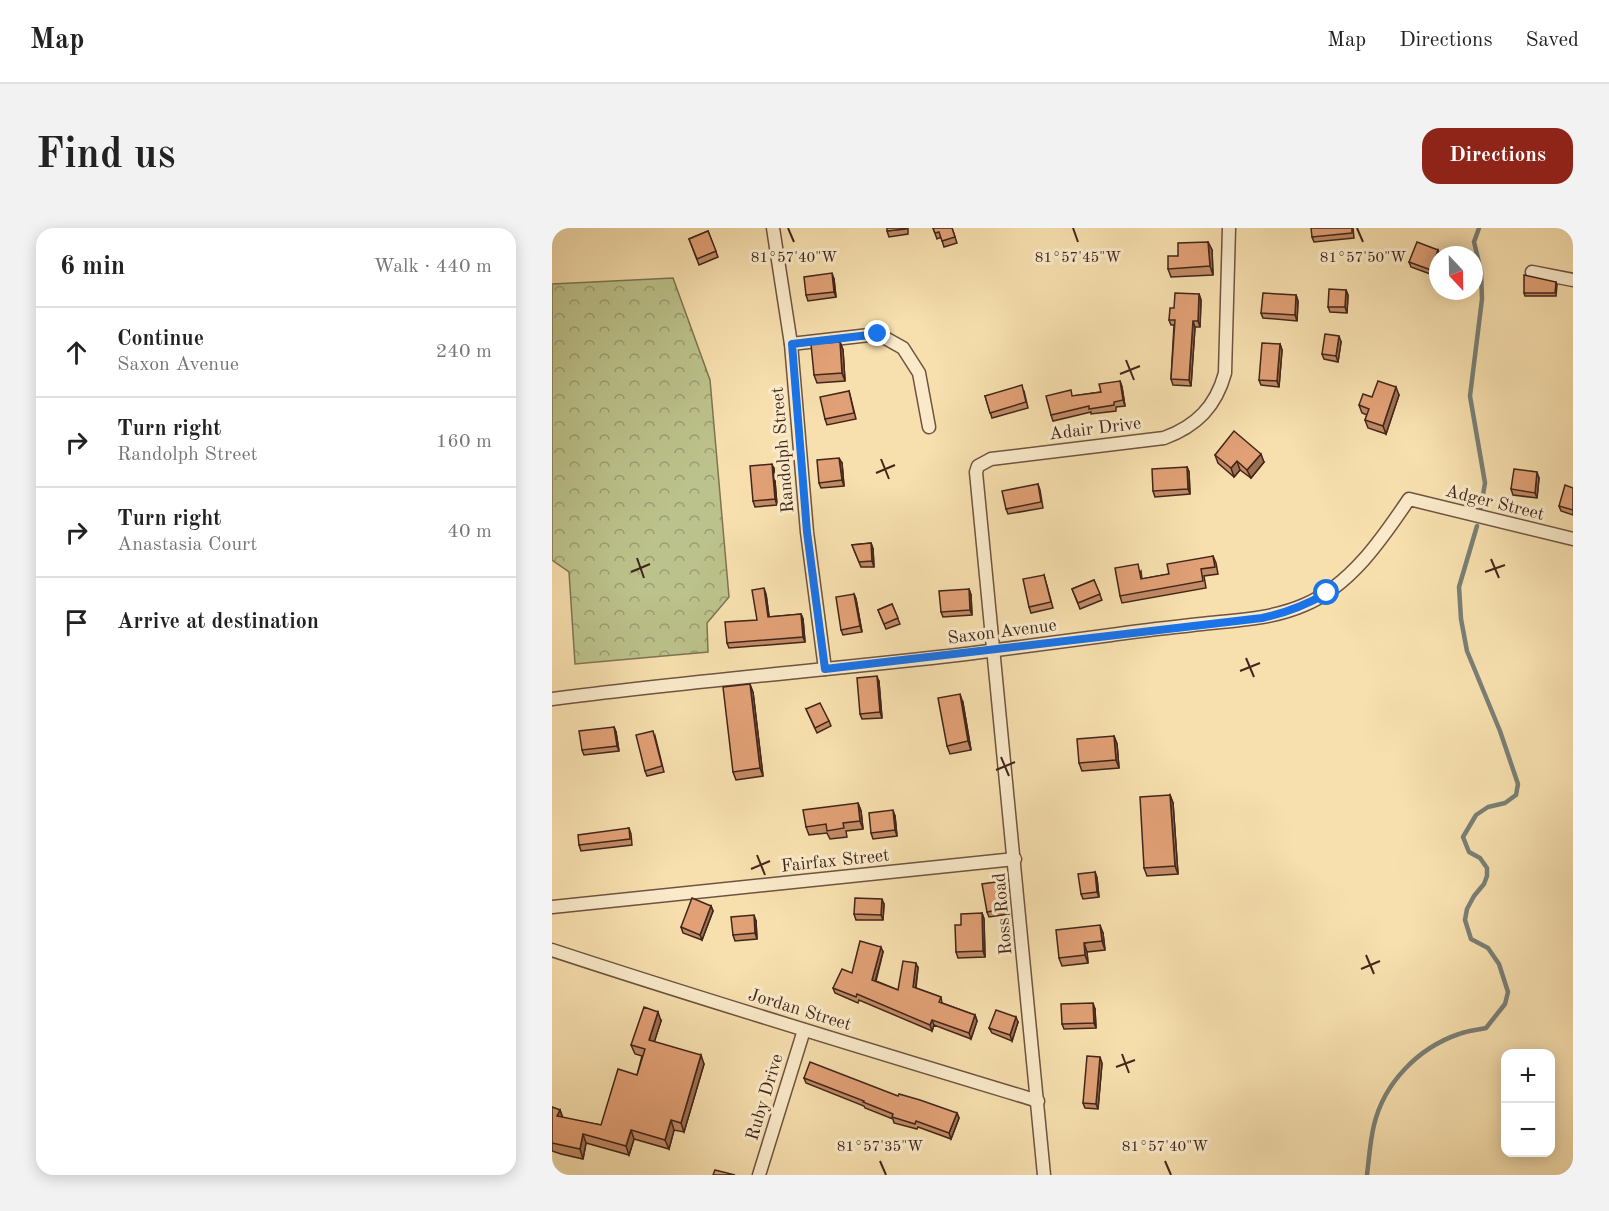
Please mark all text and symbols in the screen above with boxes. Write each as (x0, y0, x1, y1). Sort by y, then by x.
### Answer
text: Map (30, 27, 84, 55)
text: Map (1327, 30, 1366, 51)
text: Directions (1399, 30, 1493, 51)
text: Saved (1526, 30, 1579, 51)
button: Directions (1422, 128, 1573, 184)
text: Find us (36, 135, 175, 177)
north arrow (1429, 246, 1483, 300)
text: 81°57'40"W (751, 251, 837, 266)
text: 81°57'45"W (1035, 251, 1121, 266)
text: 81°57'50"W (1320, 251, 1406, 266)
text: 6 min (60, 254, 125, 280)
text: Walk · 440 m (373, 257, 492, 277)
route end (864, 320, 890, 346)
text: Continue (117, 328, 204, 350)
icon: ahead (60, 336, 93, 369)
text: 240 m (436, 342, 492, 362)
text: Saxon Avenue (117, 355, 239, 375)
street label: Randolph Street (769, 386, 797, 514)
street label: Adair Drive (1048, 414, 1142, 444)
text: Turn right (117, 418, 221, 440)
icon: right (60, 426, 93, 459)
text: 160 m (436, 432, 492, 452)
text: Randolph Street (117, 445, 258, 465)
street label: Adger Street (1443, 482, 1546, 524)
text: Turn right (117, 508, 221, 530)
icon: right (60, 516, 93, 549)
text: 40 m (447, 522, 492, 542)
text: Anastasia Court (117, 535, 257, 555)
route start (1313, 579, 1339, 605)
icon: arrive (60, 606, 93, 639)
text: Arrive at destination (117, 611, 319, 633)
street label: Saxon Avenue (947, 616, 1058, 648)
street label: Fairfax Street (780, 846, 890, 876)
street label: Ross Road (990, 872, 1016, 956)
street label: Jordan Street (746, 986, 853, 1034)
map controls (1501, 1049, 1555, 1157)
button: + (1501, 1049, 1555, 1103)
street label: Ruby Drive (743, 1052, 787, 1143)
button: − (1501, 1103, 1555, 1157)
text: 81°57'35"W (837, 1140, 923, 1155)
text: 81°57'40"W (1122, 1140, 1208, 1155)

